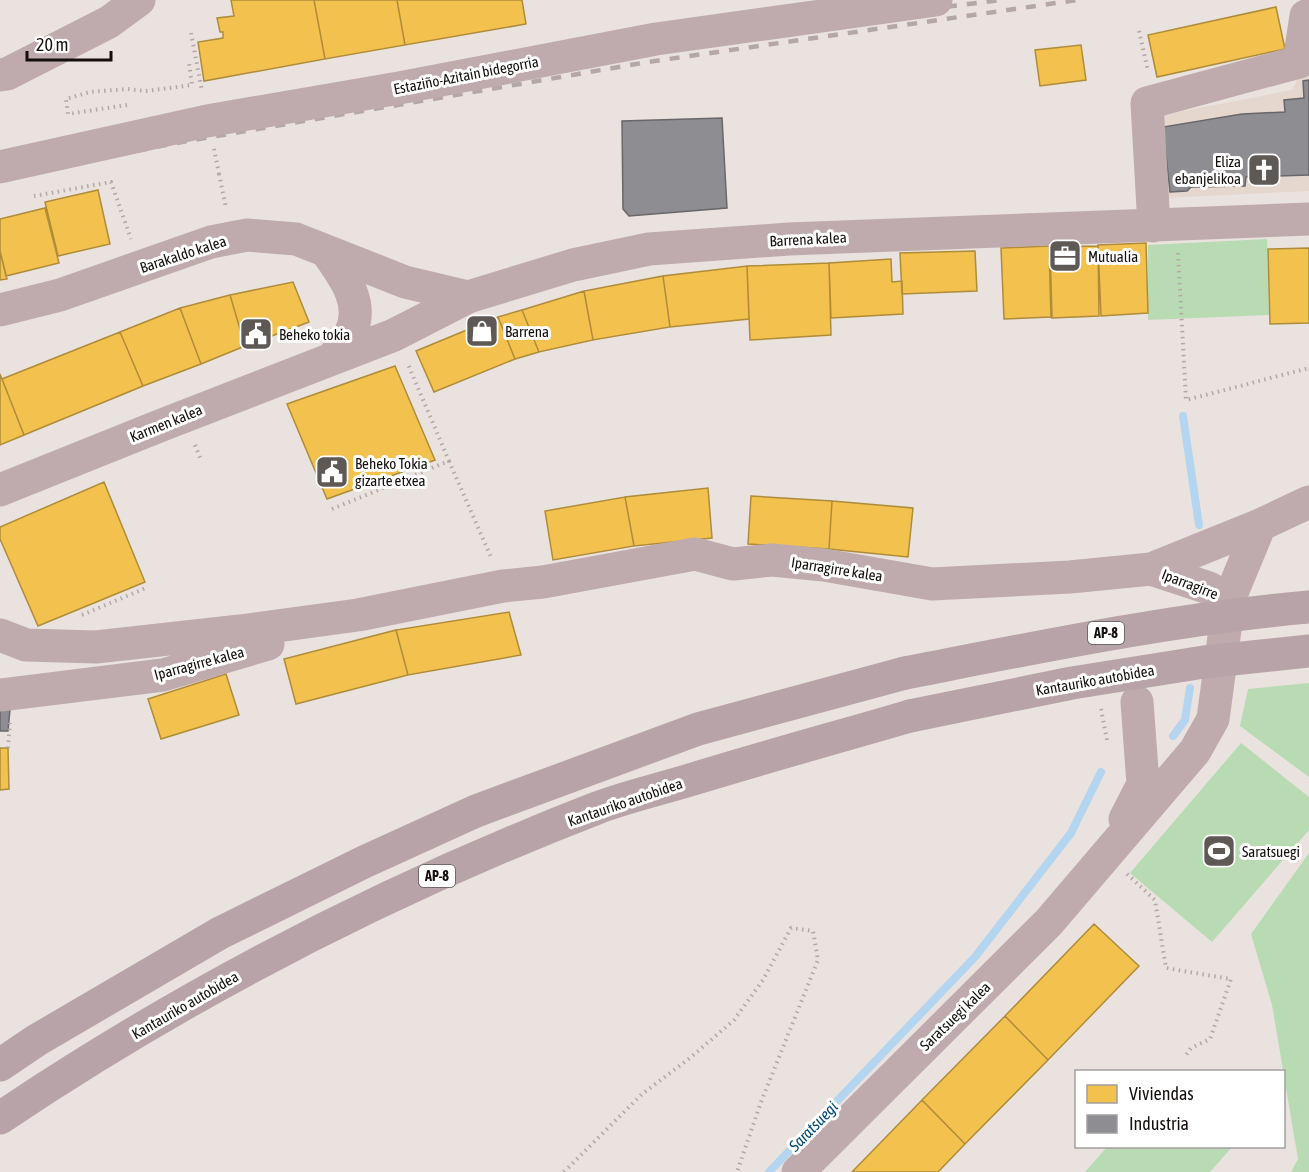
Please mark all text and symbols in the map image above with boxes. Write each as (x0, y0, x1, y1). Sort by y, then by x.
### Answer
scale bar (27, 24, 111, 62)
text: 20 m (36, 34, 68, 55)
street label: Estaziño-Azitain bidegorria (392, 53, 540, 97)
church icon: Eliza ebanjelikoa (1246, 152, 1282, 188)
place label: Eliza ebanjelikoa (1175, 153, 1241, 187)
street label: Barrena kalea (769, 228, 847, 250)
street label: Barakaldo kalea (138, 232, 228, 276)
office icon: Mutualia (1047, 238, 1083, 274)
place label: Mutualia (1088, 248, 1138, 265)
shop icon: Barrena (464, 313, 500, 349)
public building icon: Beheko tokia (238, 316, 274, 352)
place label: Barrena (505, 323, 549, 340)
place label: Beheko tokia (279, 326, 350, 343)
street label: Karmen kalea (127, 401, 205, 445)
public building icon: Beheko Tokia gizarte etxea (314, 454, 350, 490)
place label: Beheko Tokia gizarte etxea (355, 455, 428, 489)
street label: Iparragirre kalea (790, 553, 884, 585)
street label: Iparragirre (1159, 565, 1221, 603)
road number: AP-8 (1088, 622, 1124, 644)
street label: Iparragirre kalea (152, 643, 246, 683)
street label: Kantauriko autobidea (1034, 661, 1156, 699)
street label: Kantauriko autobidea (565, 774, 685, 830)
sports icon: Saratsuegi (1201, 833, 1237, 869)
place label: Saratsuegi (1242, 843, 1300, 860)
road number: AP-8 (419, 865, 455, 887)
street label: Kantauriko autobidea (129, 968, 241, 1042)
street label: Saratsuegi kalea (916, 978, 994, 1054)
legend (1075, 1070, 1285, 1148)
text: Viviendas (1129, 1083, 1194, 1104)
water label: Saratsuegi (784, 1097, 842, 1156)
text: Industria (1129, 1113, 1189, 1134)

